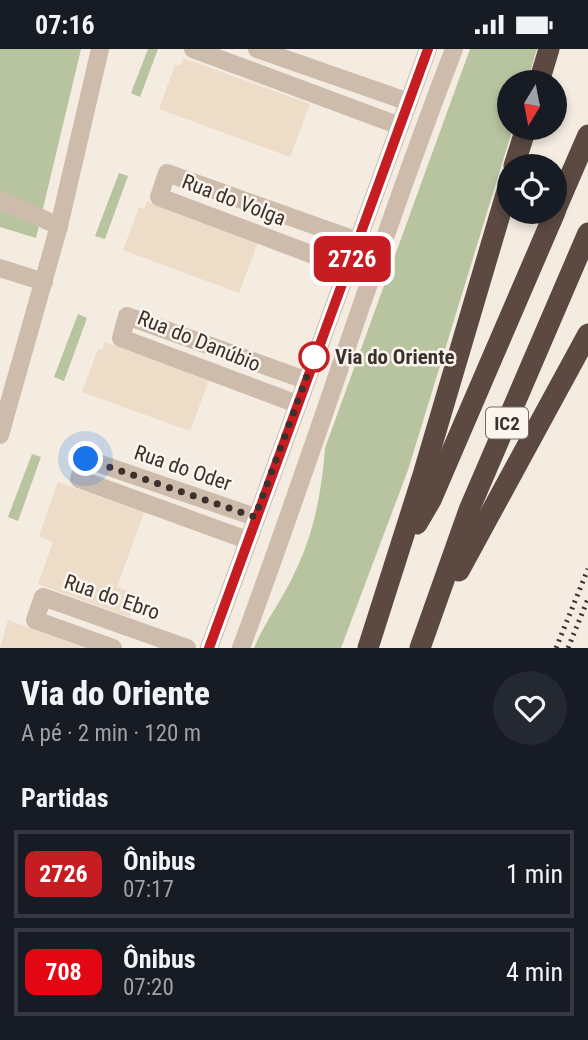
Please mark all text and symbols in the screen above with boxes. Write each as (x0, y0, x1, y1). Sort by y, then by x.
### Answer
text: 07:16 (35, 10, 95, 40)
north arrow (497, 70, 567, 140)
map controls (497, 70, 567, 224)
button: locate (497, 154, 567, 224)
street label: Rua do Volga (179, 169, 289, 231)
line badge: 2726 (303, 236, 401, 282)
text: 2726 (328, 245, 376, 273)
street label: Rua do Danúbio (134, 306, 264, 376)
marker: Via do Oriente (299, 342, 329, 372)
place label: Via do Oriente (335, 345, 455, 369)
road number: IC2 (486, 407, 528, 439)
street label: Rua do Oder (131, 440, 235, 496)
your location (68, 441, 103, 476)
street label: Rua do Ebro (61, 569, 163, 625)
button: heart (493, 671, 567, 745)
text: Via do Oriente (21, 674, 210, 713)
text: A pé · 2 min · 120 m (21, 720, 201, 747)
text: Partidas (21, 783, 109, 813)
text: Ônibus (123, 846, 196, 876)
text: 1 min (506, 859, 563, 889)
text: 2726 (39, 860, 88, 888)
text: 07:17 (123, 876, 174, 903)
text: Ônibus (123, 944, 196, 974)
text: 4 min (506, 957, 563, 987)
text: 708 (45, 958, 82, 986)
text: 07:20 (123, 974, 174, 1001)

